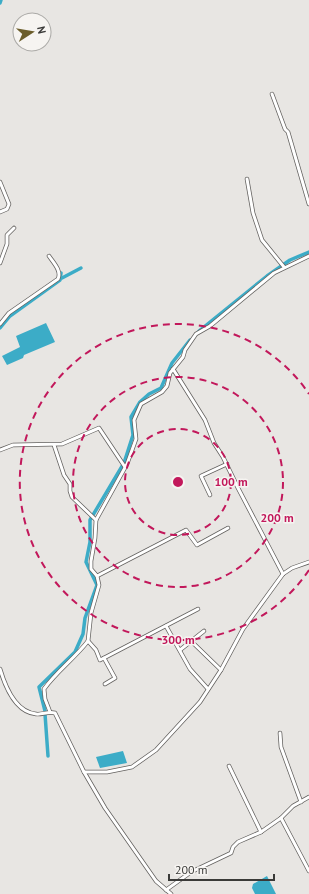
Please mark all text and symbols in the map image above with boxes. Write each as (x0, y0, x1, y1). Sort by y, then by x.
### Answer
north arrow (12, 12, 52, 52)
text: N (34, 25, 49, 35)
text: 100 m (214, 474, 248, 489)
centre of rings (171, 475, 185, 489)
text: 200 m (260, 510, 294, 525)
text: 300 m (161, 632, 195, 647)
scale bar (169, 856, 274, 882)
text: 200 m (175, 862, 208, 877)

